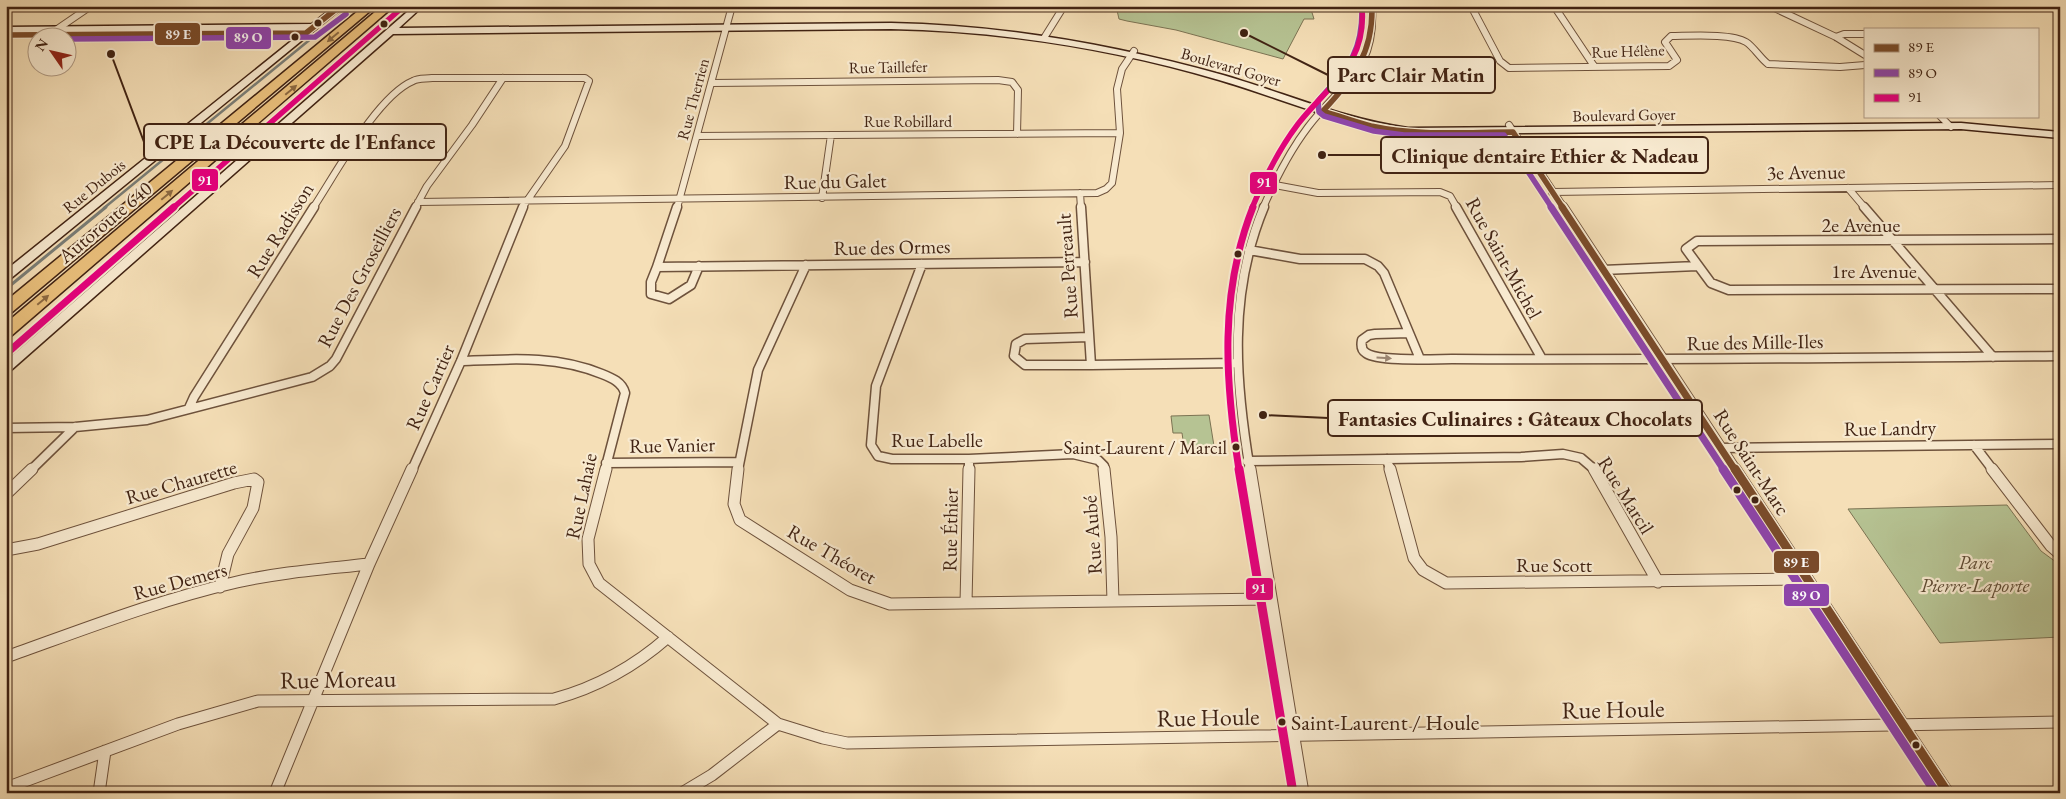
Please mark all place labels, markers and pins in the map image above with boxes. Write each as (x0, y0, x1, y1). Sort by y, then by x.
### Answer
unlabelled marker (313, 18, 323, 28)
unlabelled marker (379, 19, 389, 29)
unlabelled marker (290, 32, 300, 42)
callout: Parc Clair Matin (1328, 57, 1495, 93)
callout: CPE La Découverte de l'Enfance (144, 124, 446, 160)
callout: Clinique dentaire Ethier & Nadeau (1381, 137, 1708, 173)
unlabelled marker (1233, 249, 1243, 259)
callout: Fantasies Culinaires : Gâteaux Chocolats (1328, 400, 1702, 436)
place label: Saint-Laurent / Marcil (1063, 435, 1227, 460)
marker: Saint-Laurent / Marcil (1231, 442, 1241, 452)
unlabelled marker (1732, 485, 1742, 495)
unlabelled marker (1750, 495, 1760, 505)
place label: Saint-Laurent / Houle (1291, 708, 1480, 737)
marker: Saint-Laurent / Houle (1277, 717, 1287, 727)
unlabelled marker (1911, 740, 1921, 750)

